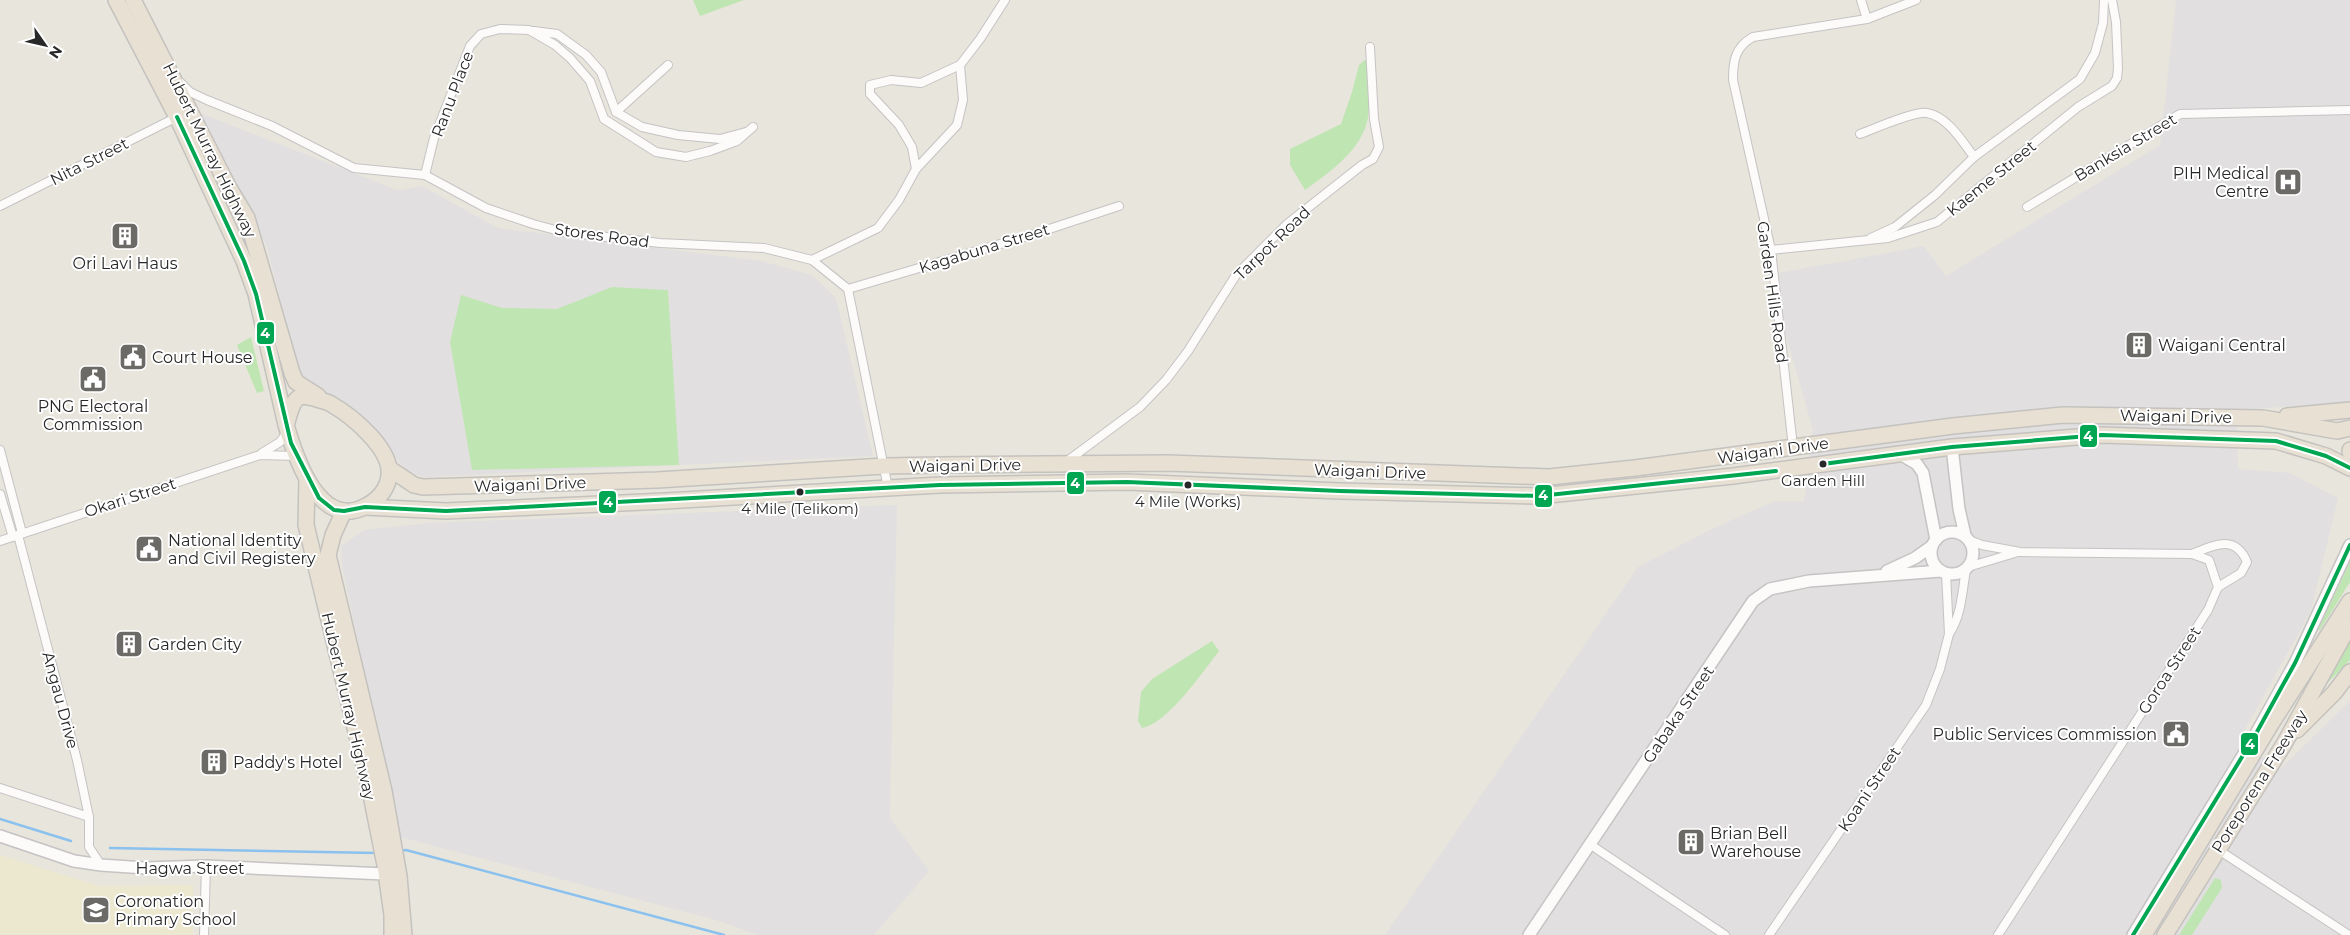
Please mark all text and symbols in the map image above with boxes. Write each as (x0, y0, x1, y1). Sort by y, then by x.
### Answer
north arrow (20, 20, 70, 70)
text: N (45, 43, 66, 62)
street label: Ranu Place (427, 49, 478, 140)
street label: Hubert Murray Highway (159, 60, 260, 241)
street label: Banksia Street (2071, 109, 2180, 185)
street label: Nita Street (47, 133, 132, 189)
street label: Kaeme Street (1943, 136, 2040, 220)
place label: PIH Medical Centre (2173, 164, 2269, 201)
hospital icon: PIH Medical Centre (2273, 167, 2303, 197)
street label: Tarpot Road (1231, 203, 1314, 284)
street label: Stores Road (553, 219, 651, 252)
street label: Kagabuna Street (917, 219, 1052, 277)
street label: Garden Hills Road (1753, 220, 1792, 364)
building icon: Ori Lavi Haus (110, 221, 140, 251)
place label: Ori Lavi Haus (72, 254, 178, 273)
line badge: 4 (256, 321, 275, 345)
text: 4 (260, 324, 270, 342)
building icon: Waigani Central (2124, 330, 2154, 360)
place label: Waigani Central (2158, 336, 2286, 355)
public building icon: Court House (118, 342, 148, 372)
place label: Court House (152, 348, 252, 367)
public building icon: PNG Electoral Commission (78, 364, 108, 394)
place label: PNG Electoral Commission (38, 397, 148, 434)
street label: Waigani Drive (2120, 406, 2232, 427)
line badge: 4 (2079, 424, 2098, 448)
text: 4 (2083, 427, 2093, 445)
street label: Waigani Drive (1716, 433, 1830, 468)
street label: Waigani Drive (909, 455, 1021, 476)
marker: Garden Hill (1818, 459, 1828, 469)
street label: Waigani Drive (1314, 460, 1426, 483)
line badge: 4 (1066, 471, 1085, 495)
place label: Garden Hill (1781, 471, 1865, 490)
street label: Waigani Drive (474, 473, 586, 496)
street label: Okari Street (82, 474, 179, 521)
text: 4 (1070, 474, 1080, 492)
marker: 4 Mile (Works) (1183, 480, 1193, 490)
line badge: 4 (1534, 484, 1553, 508)
text: 4 (1538, 486, 1548, 504)
marker: 4 Mile (Telikom) (795, 487, 805, 497)
line badge: 4 (598, 490, 617, 514)
place label: 4 Mile (Works) (1135, 492, 1241, 511)
text: 4 (603, 493, 613, 511)
place label: 4 Mile (Telikom) (741, 499, 859, 518)
place label: National Identity and Civil Registery (168, 531, 316, 568)
public building icon: National Identity and Civil Registery (134, 534, 164, 564)
street label: Hubert Murray Highway (318, 610, 379, 802)
street label: Goroa Street (2134, 622, 2205, 718)
building icon: Garden City (114, 629, 144, 659)
place label: Garden City (148, 635, 242, 654)
street label: Angau Drive (38, 650, 83, 751)
street label: Gabaka Street (1639, 662, 1718, 767)
street label: Poreporena Freeway (2208, 706, 2311, 856)
public building icon: Public Services Commission (2161, 719, 2191, 749)
place label: Public Services Commission (1932, 725, 2157, 744)
line badge: 4 (2240, 732, 2259, 756)
text: 4 (2245, 735, 2255, 753)
street label: Koani Street (1834, 743, 1905, 835)
building icon: Paddy's Hotel (199, 747, 229, 777)
place label: Paddy's Hotel (233, 753, 342, 772)
place label: Brian Bell Warehouse (1710, 824, 1801, 861)
building icon: Brian Bell Warehouse (1676, 827, 1706, 857)
street label: Hagwa Street (135, 859, 245, 878)
place label: Coronation Primary School (115, 892, 236, 929)
school or university icon: Coronation Primary School (81, 895, 111, 925)

